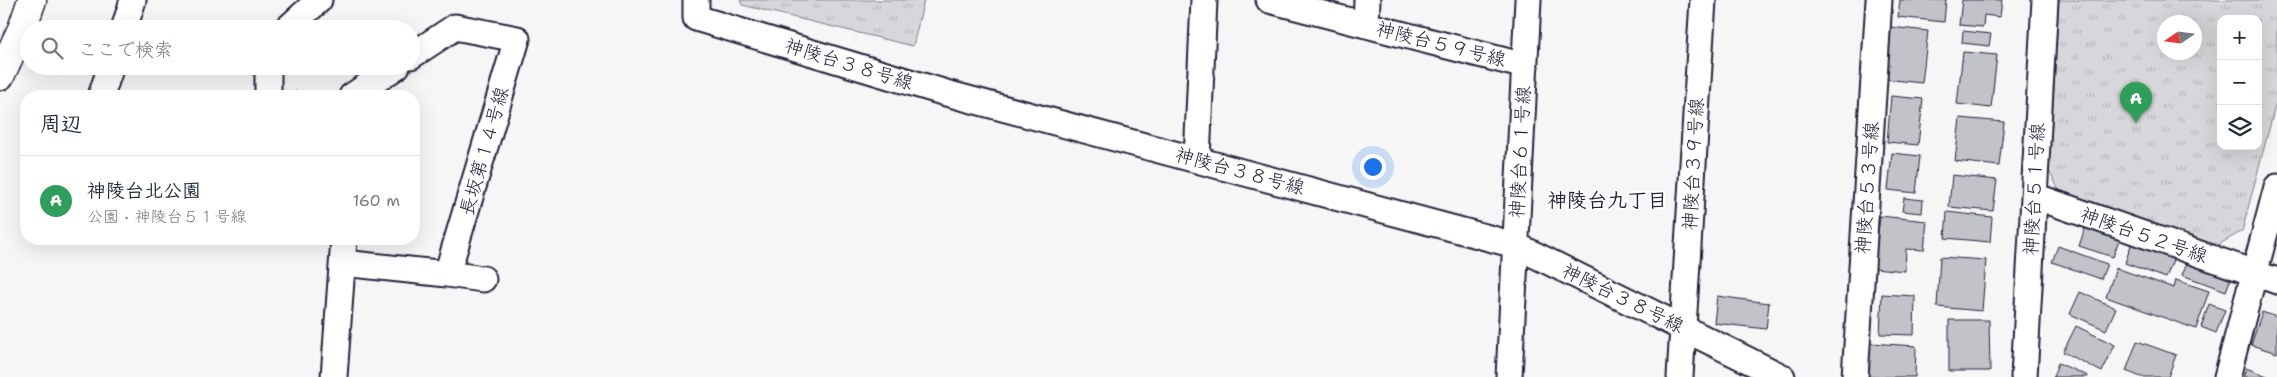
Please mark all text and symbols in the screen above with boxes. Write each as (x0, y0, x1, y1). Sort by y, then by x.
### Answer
north arrow (2157, 15, 2202, 60)
map controls (2217, 15, 2262, 150)
button: + (2217, 15, 2262, 60)
street label: 神陵台５９号線 (1373, 16, 1509, 72)
search box (20, 20, 420, 75)
street label: 神陵台３８号線 (782, 33, 916, 95)
icon: search (38, 34, 66, 62)
text: ここで検索 (78, 37, 173, 62)
button: − (2217, 60, 2262, 105)
pin: A (2120, 82, 2152, 123)
street label: 長坂第１４号線 (454, 84, 514, 218)
street label: 神陵台６１号線 (1504, 85, 1536, 219)
street label: 神陵台３９号線 (1677, 97, 1709, 231)
button: layers (2217, 105, 2262, 150)
text: 周辺 (40, 110, 82, 138)
street label: 神陵台５３号線 (1850, 121, 1884, 255)
street label: 神陵台５１号線 (2018, 122, 2050, 256)
street label: 神陵台３８号線 (1173, 142, 1307, 200)
your location (1360, 154, 1386, 180)
text: 神陵台北公園 (87, 178, 201, 203)
district label: 神陵台九丁目 (1547, 187, 1667, 213)
text: A (50, 190, 62, 211)
text: 160 m (353, 190, 400, 211)
street label: 神陵台５２号線 (2077, 202, 2211, 268)
text: 公園 · 神陵台５１号線 (87, 206, 246, 227)
street label: 神陵台３８号線 (1558, 258, 1688, 338)

